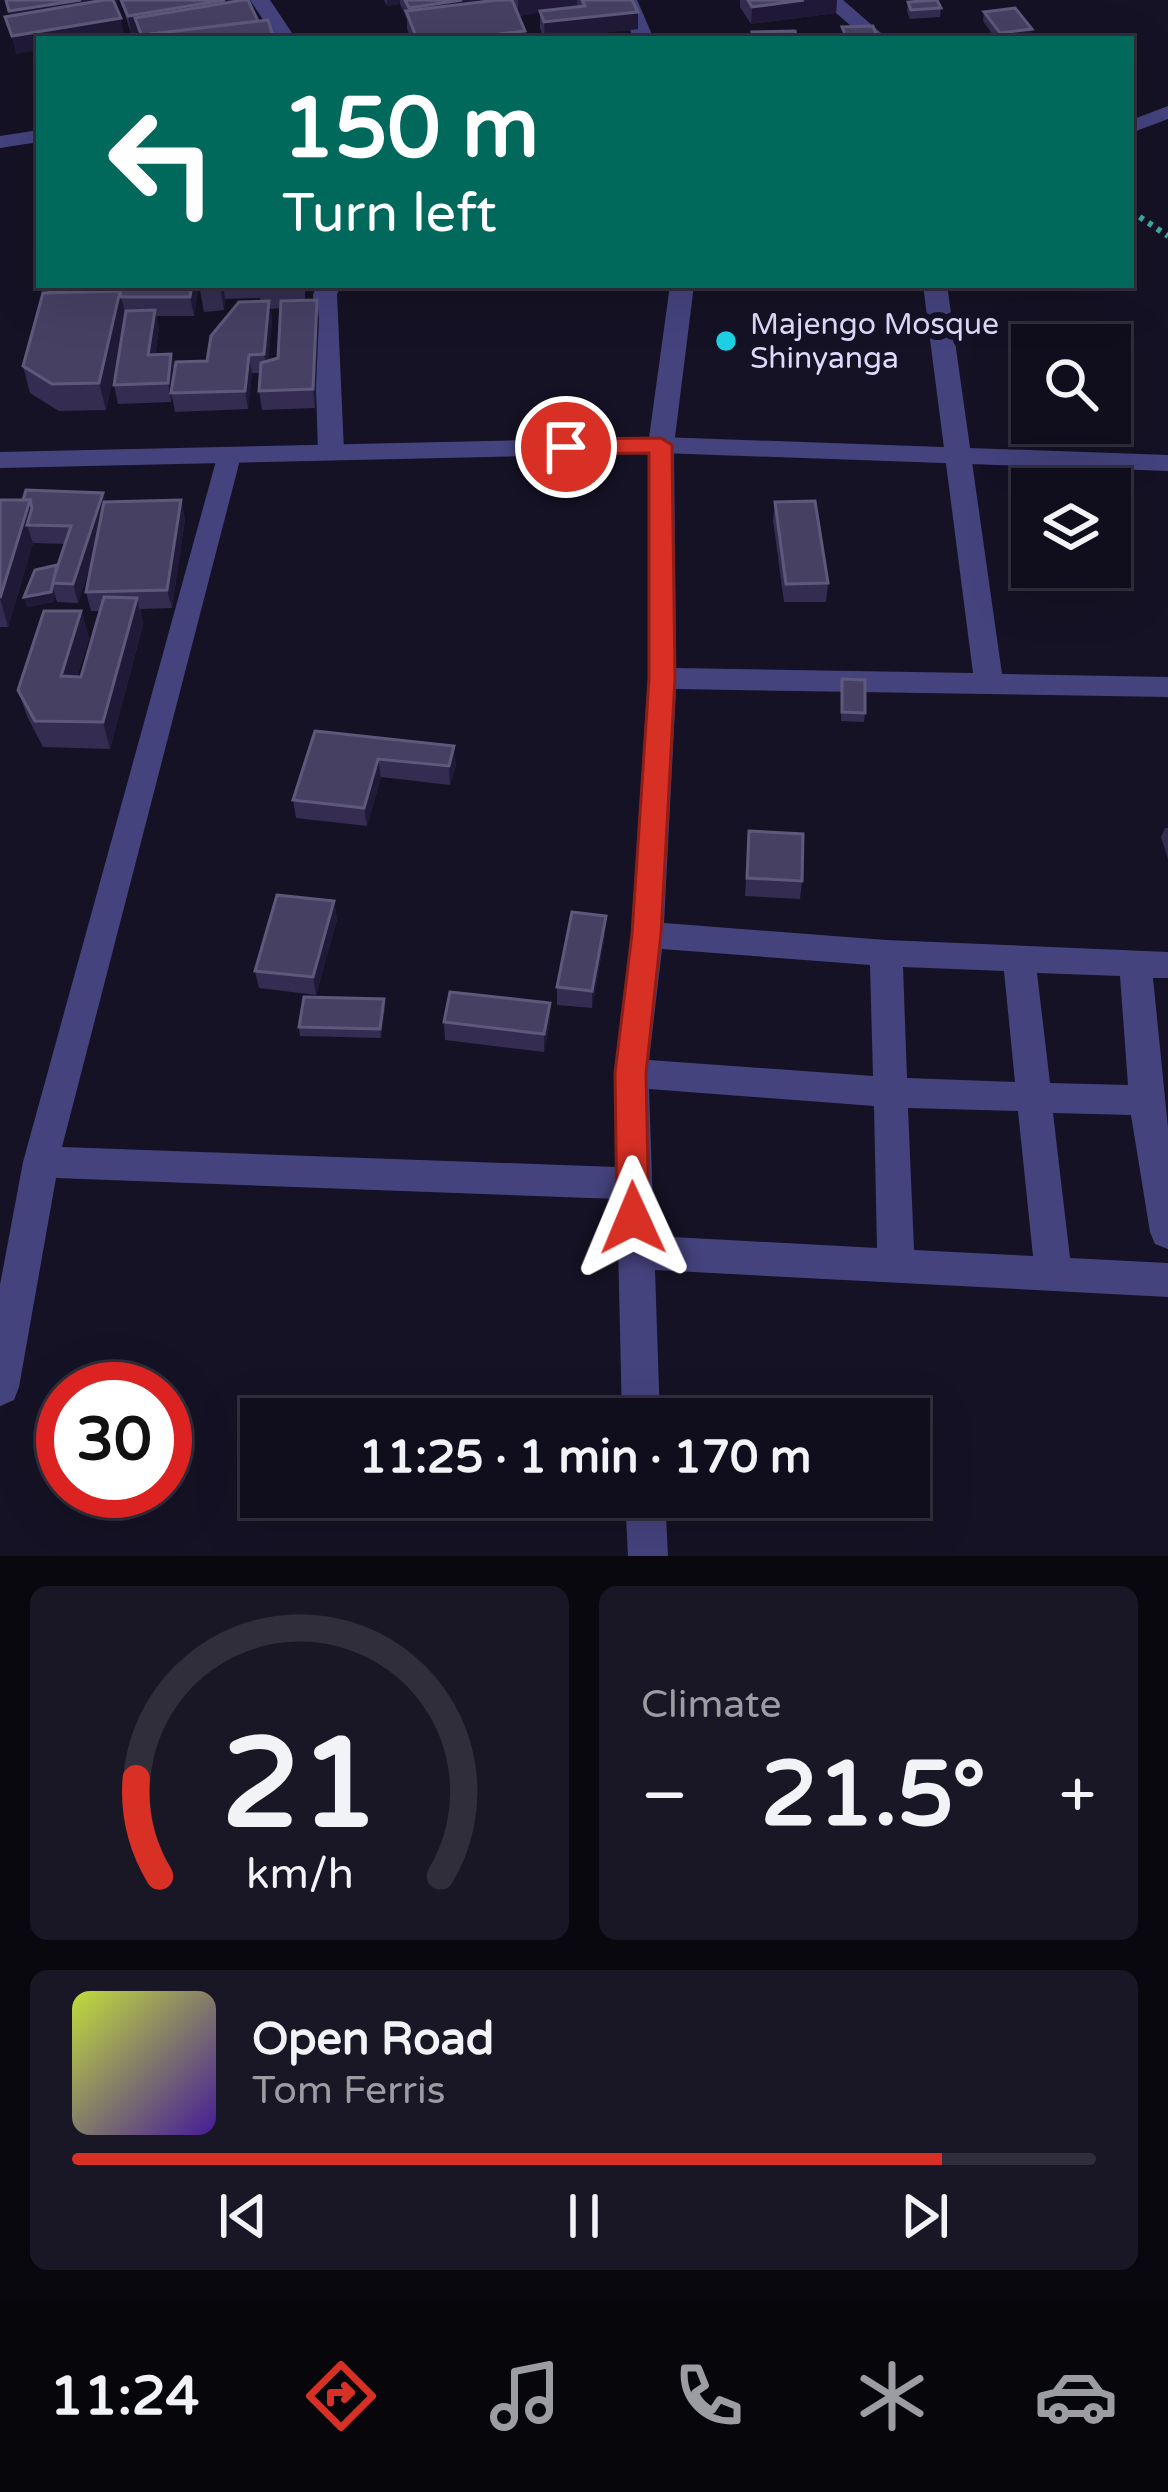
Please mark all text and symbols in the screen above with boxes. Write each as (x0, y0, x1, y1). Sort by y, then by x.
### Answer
text: 150 m (282, 79, 539, 180)
icon: left (84, 84, 240, 240)
text: Turn left (282, 181, 497, 246)
place label: Majengo Mosque Shinyanga (750, 306, 999, 377)
map controls (1011, 324, 1131, 588)
button: search (1011, 324, 1131, 444)
marker: Majengo Mosque Shinyanga (713, 328, 739, 354)
pin (515, 396, 617, 498)
icon: arrive (533, 414, 599, 480)
button: layers (1011, 468, 1131, 588)
position arrow (570, 1155, 696, 1281)
speed limit sign: 30 (36, 1362, 192, 1518)
text: 11:25 · 1 min · 170 m (359, 1431, 811, 1485)
text: Climate (641, 1681, 781, 1728)
text: 21 (221, 1710, 378, 1861)
text: 21.5° (761, 1741, 986, 1850)
text: − (641, 1756, 688, 1836)
text: + (1059, 1756, 1096, 1836)
text: km/h (246, 1849, 353, 1900)
text: Open Road (252, 2013, 494, 2067)
text: Tom Ferris (252, 2067, 445, 2114)
icon: previous (210, 2183, 276, 2249)
icon: pause (551, 2183, 617, 2249)
icon: next (892, 2183, 958, 2249)
icon: directions (299, 2354, 383, 2438)
icon: music (483, 2354, 567, 2438)
icon: phone (667, 2354, 751, 2438)
icon: climate (850, 2354, 934, 2438)
icon: car (1034, 2354, 1118, 2438)
text: 11:24 (50, 2364, 200, 2429)

